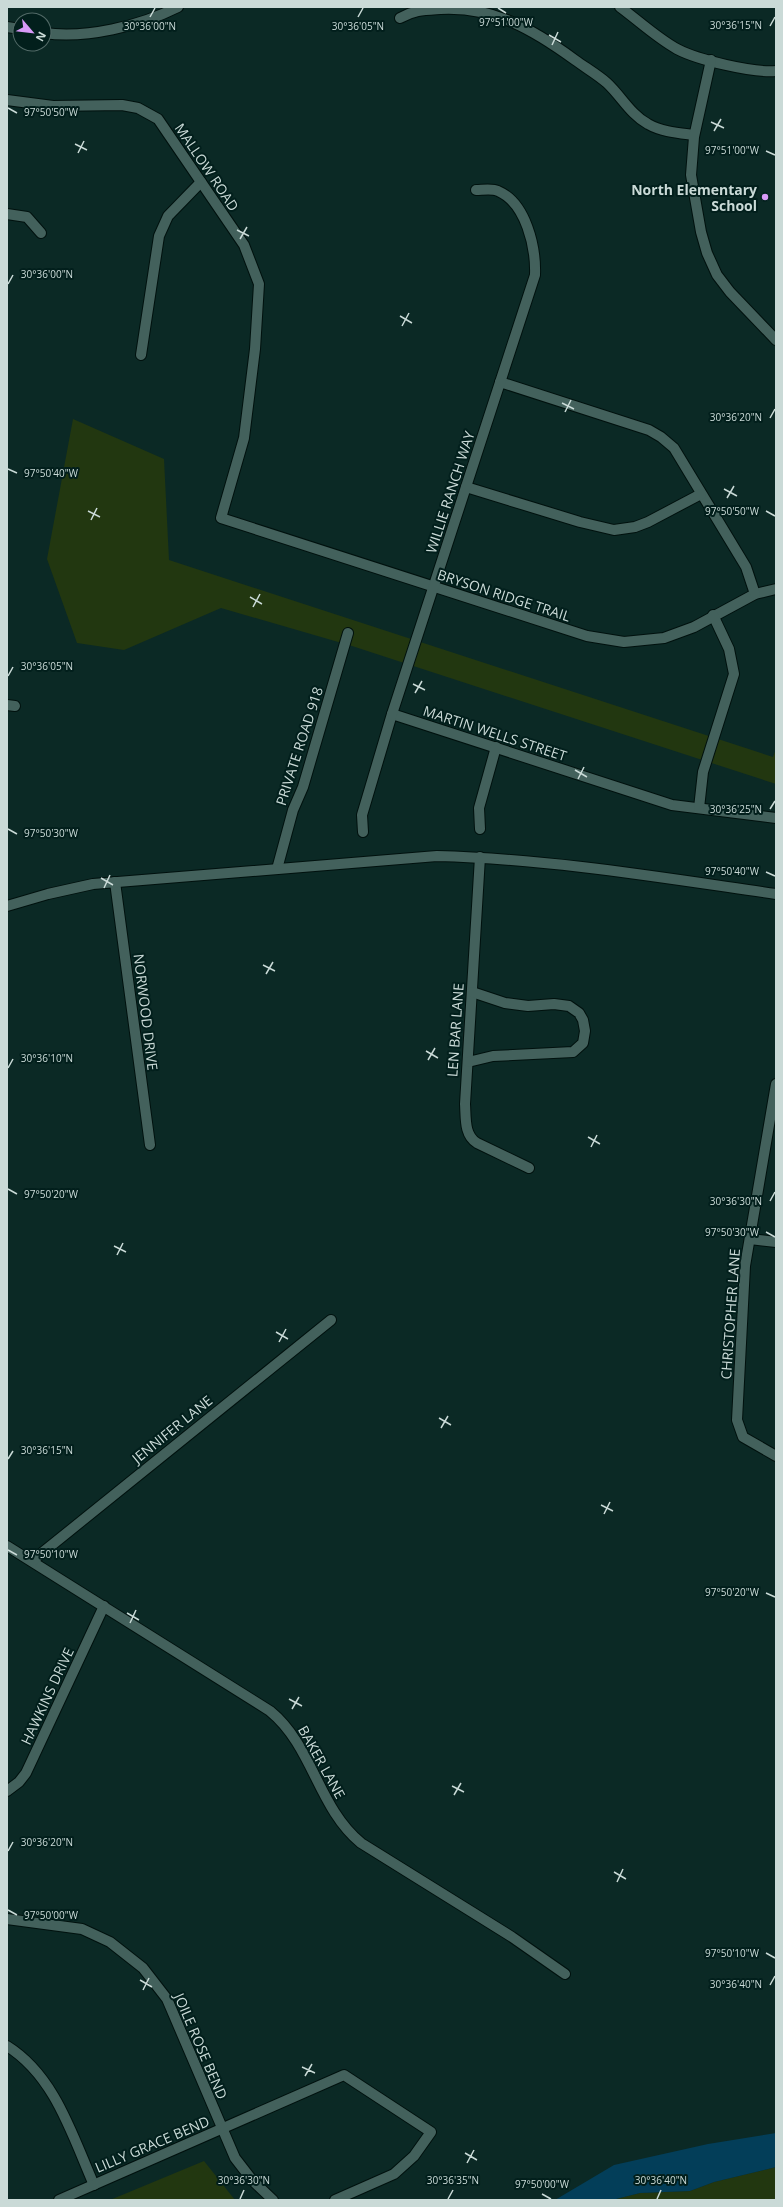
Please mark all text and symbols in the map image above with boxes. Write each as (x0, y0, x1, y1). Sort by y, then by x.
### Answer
north arrow (12, 12, 52, 52)
text: 97°51'00"W (479, 15, 534, 29)
text: 30°36'15"N (710, 18, 762, 32)
text: 30°36'00"N (124, 19, 176, 33)
text: 30°36'05"N (332, 19, 384, 33)
text: N (33, 29, 50, 44)
text: 97°50'50"W (24, 105, 79, 119)
street label: MALLOW ROAD (171, 119, 243, 215)
text: 97°51'00"W (705, 143, 760, 157)
place label: North Elementary School (631, 180, 757, 215)
marker: North Elementary School (760, 192, 770, 202)
text: 30°36'00"N (21, 267, 73, 281)
text: 30°36'20"N (710, 410, 762, 424)
street label: WILLIE RANCH WAY (421, 428, 479, 555)
text: 97°50'40"W (24, 466, 79, 480)
text: 97°50'50"W (705, 504, 760, 518)
street label: BRYSON RIDGE TRAIL (435, 564, 573, 626)
text: 30°36'05"N (21, 659, 73, 673)
street label: PRIVATE ROAD 918 (271, 684, 327, 808)
street label: MARTIN WELLS STREET (421, 701, 569, 765)
text: 30°36'25"N (710, 802, 762, 816)
text: 97°50'30"W (24, 826, 79, 840)
text: 97°50'40"W (705, 864, 760, 878)
street label: NORWOOD DRIVE (129, 953, 163, 1071)
street label: LEN BAR LANE (442, 982, 468, 1078)
text: 30°36'10"N (21, 1051, 73, 1065)
text: 97°50'20"W (24, 1187, 79, 1201)
text: 30°36'30"N (710, 1194, 762, 1208)
text: 97°50'30"W (705, 1225, 760, 1239)
street label: CHRISTOPHER LANE (716, 1248, 744, 1380)
street label: JENNIFER LANE (126, 1391, 216, 1469)
text: 30°36'15"N (21, 1443, 73, 1457)
text: 97°50'10"W (24, 1547, 79, 1561)
text: 97°50'20"W (705, 1585, 760, 1599)
street label: HAWKINS DRIVE (16, 1644, 78, 1748)
street label: BAKER LANE (294, 1722, 350, 1802)
text: 30°36'20"N (21, 1835, 73, 1849)
text: 97°50'00"W (24, 1908, 79, 1922)
text: 97°50'10"W (705, 1946, 760, 1960)
text: 30°36'40"N (710, 1977, 762, 1991)
street label: JOILE ROSE BEND (169, 1988, 232, 2102)
street label: LILLY GRACE BEND (92, 2111, 212, 2177)
text: 30°36'30"N (218, 2173, 270, 2187)
text: 30°36'35"N (427, 2173, 479, 2187)
text: 30°36'40"N (635, 2173, 687, 2187)
text: 97°50'00"W (515, 2177, 570, 2191)

